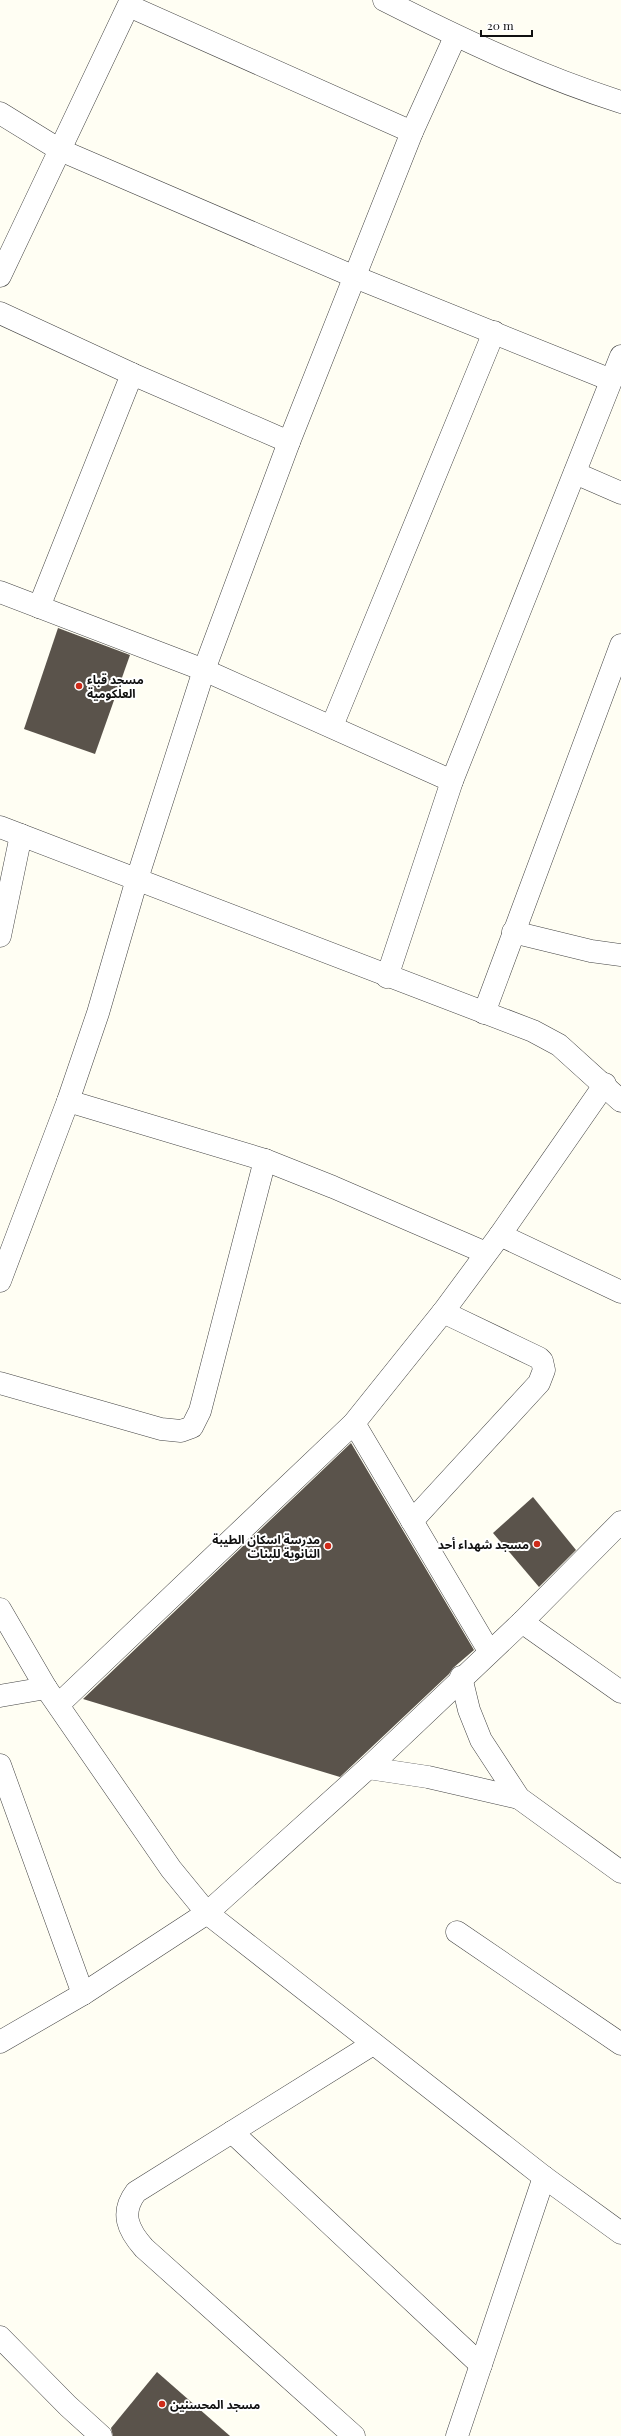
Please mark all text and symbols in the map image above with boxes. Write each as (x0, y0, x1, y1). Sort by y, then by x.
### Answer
scale bar (481, 12, 532, 38)
text: 20 m (487, 17, 514, 33)
place label: مسجد قباء العلكومية (87, 671, 144, 701)
marker: مسجد قباء العلكومية (74, 681, 84, 691)
place label: مدرسة اسكان الطيبة الثانوية للبنات (212, 1531, 320, 1561)
place label: مسجد شهداء أحد (438, 1536, 529, 1552)
marker: مسجد شهداء أحد (532, 1539, 542, 1549)
marker: مدرسة اسكان الطيبة الثانوية للبنات (323, 1541, 333, 1551)
place label: مسجد المحسنين (170, 2396, 260, 2412)
marker: مسجد المحسنين (157, 2399, 167, 2409)

